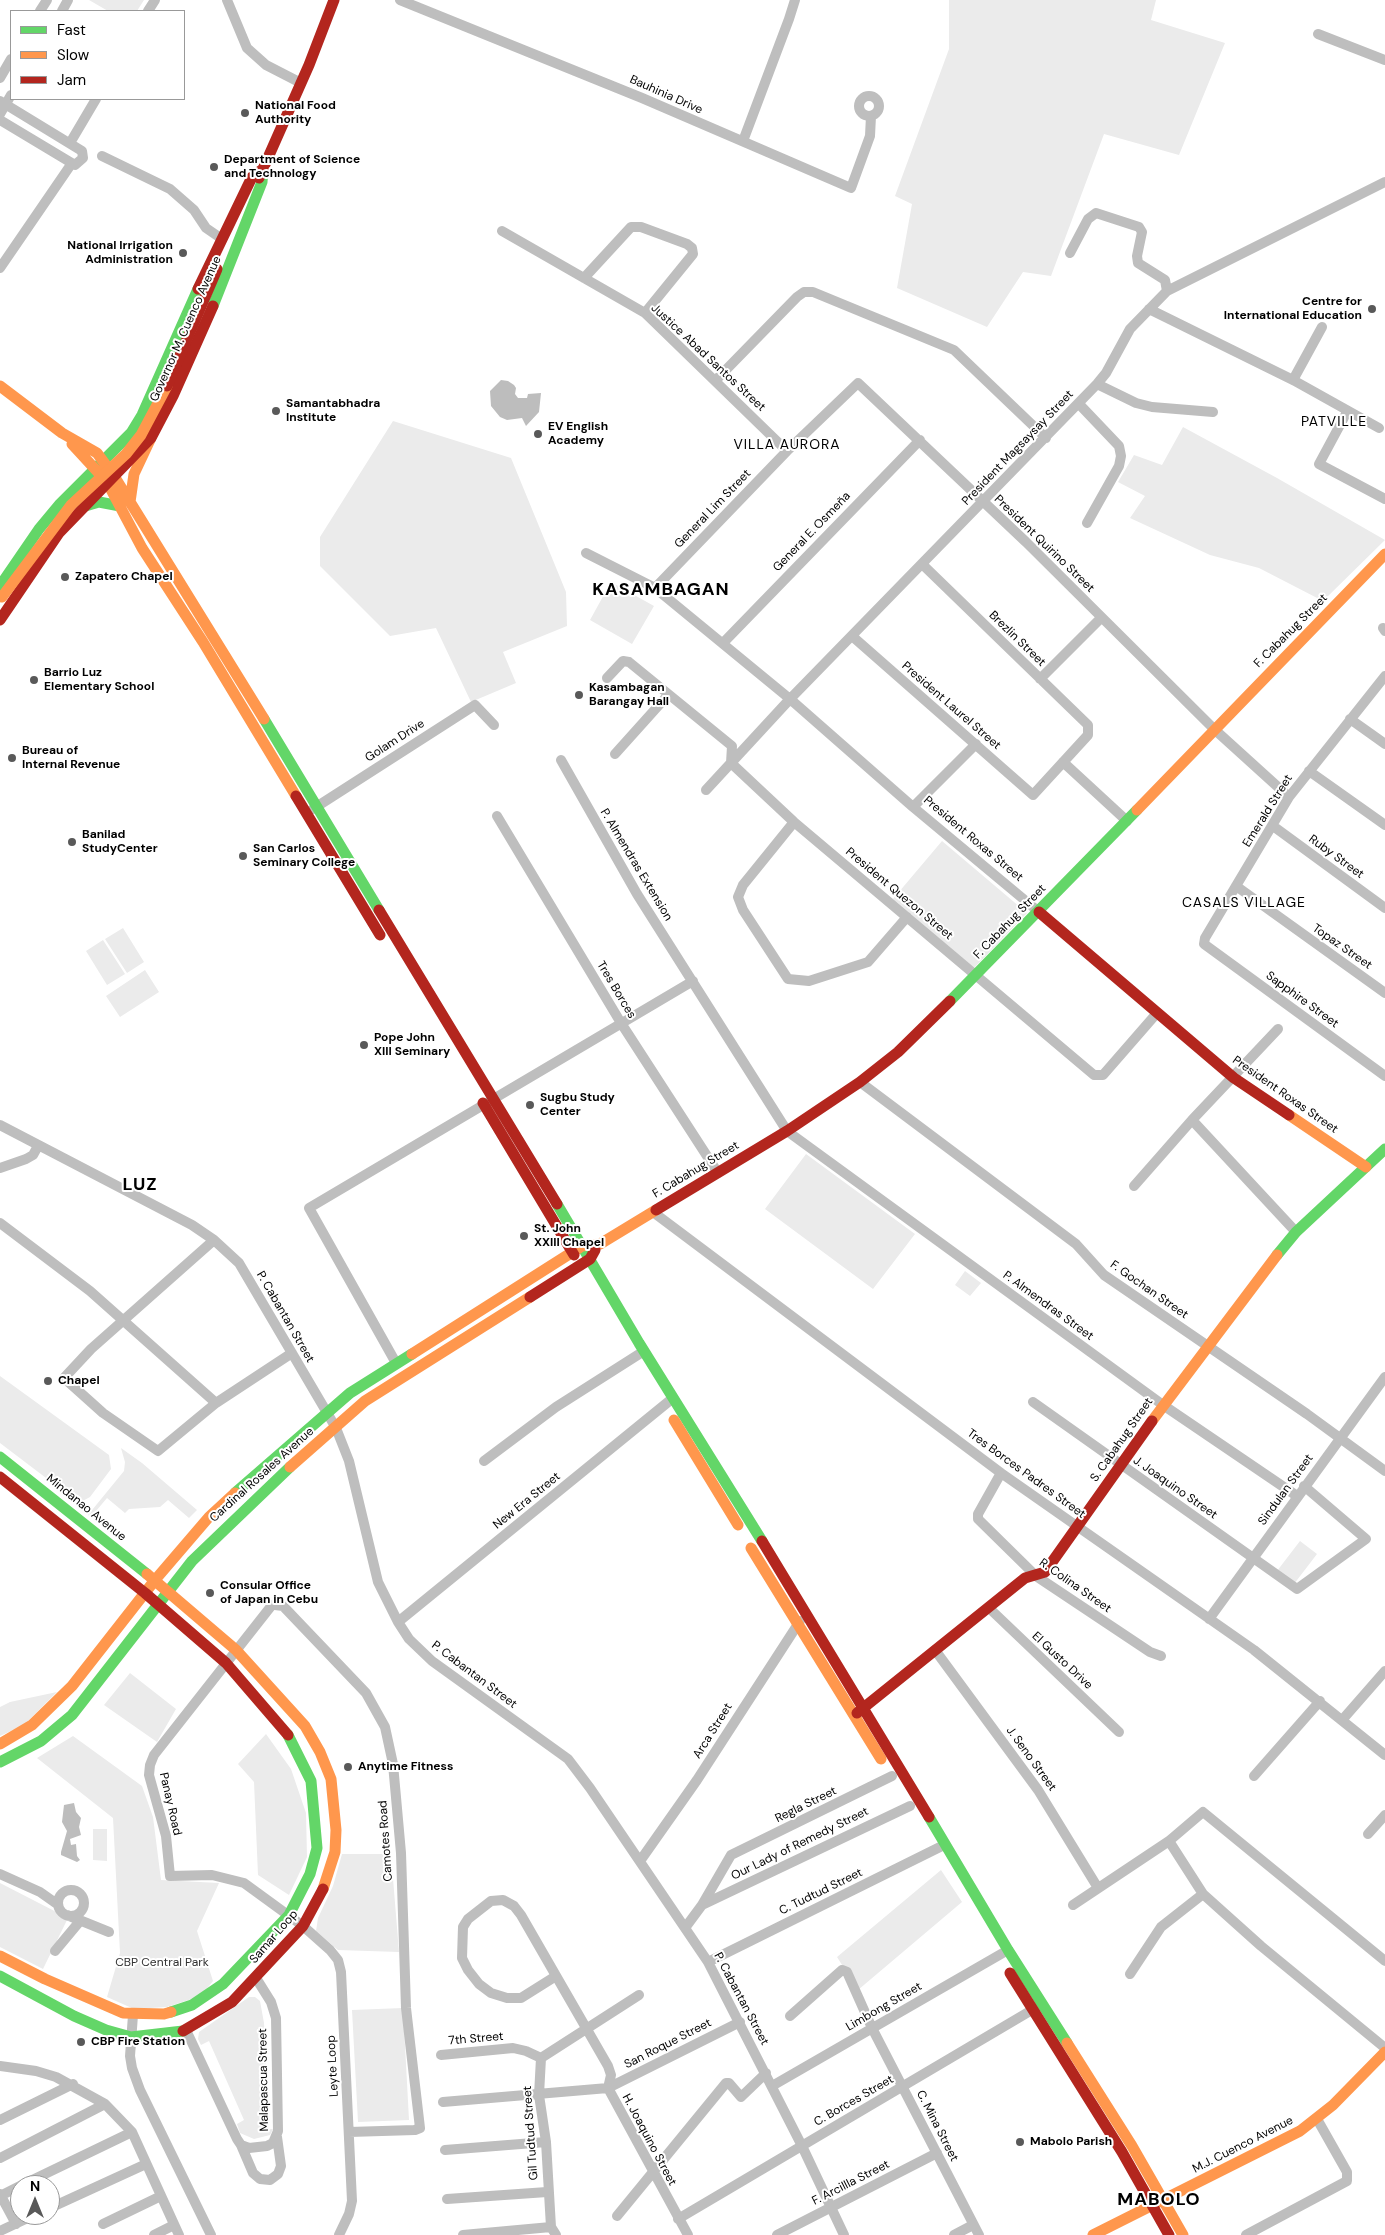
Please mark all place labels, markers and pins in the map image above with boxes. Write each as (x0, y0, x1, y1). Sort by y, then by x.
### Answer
place label: National Food Authority (255, 99, 336, 127)
marker: National Food Authority (239, 107, 251, 119)
place label: Department of Science and Technology (224, 153, 360, 181)
marker: Department of Science and Technology (208, 161, 220, 173)
place label: National Irrigation Administration (67, 239, 173, 267)
marker: National Irrigation Administration (177, 247, 189, 259)
place label: Centre for International Education (1224, 295, 1362, 323)
marker: Centre for International Education (1366, 303, 1378, 315)
place label: Samantabhadra Institute (286, 397, 380, 425)
marker: Samantabhadra Institute (270, 405, 282, 417)
place label: EV English Academy (548, 420, 608, 448)
marker: EV English Academy (532, 428, 544, 440)
place label: Zapatero Chapel (75, 570, 173, 584)
marker: Zapatero Chapel (59, 571, 71, 583)
place label: Barrio Luz Elementary School (44, 666, 154, 694)
marker: Barrio Luz Elementary School (28, 674, 40, 686)
place label: Kasambagan Barangay Hall (589, 681, 669, 709)
marker: Kasambagan Barangay Hall (573, 689, 585, 701)
place label: Bureau of Internal Revenue (22, 744, 120, 772)
marker: Bureau of Internal Revenue (6, 752, 18, 764)
place label: Banilad StudyCenter (82, 828, 158, 856)
marker: Banilad StudyCenter (66, 836, 78, 848)
place label: San Carlos Seminary College (253, 842, 355, 870)
marker: San Carlos Seminary College (237, 850, 249, 862)
place label: Pope John XIII Seminary (374, 1031, 450, 1059)
marker: Pope John XIII Seminary (358, 1039, 370, 1051)
place label: Sugbu Study Center (540, 1091, 615, 1119)
marker: Sugbu Study Center (524, 1099, 536, 1111)
place label: St. John XXIII Chapel (534, 1222, 604, 1250)
marker: St. John XXIII Chapel (518, 1230, 530, 1242)
place label: Chapel (58, 1374, 100, 1388)
marker: Chapel (42, 1375, 54, 1387)
place label: Consular Office of Japan in Cebu (220, 1579, 318, 1607)
marker: Consular Office of Japan in Cebu (204, 1587, 216, 1599)
place label: Anytime Fitness (358, 1760, 453, 1774)
marker: Anytime Fitness (342, 1761, 354, 1773)
place label: CBP Fire Station (91, 2035, 185, 2049)
marker: CBP Fire Station (75, 2036, 87, 2048)
place label: Mabolo Parish (1030, 2135, 1112, 2149)
marker: Mabolo Parish (1014, 2136, 1026, 2148)

